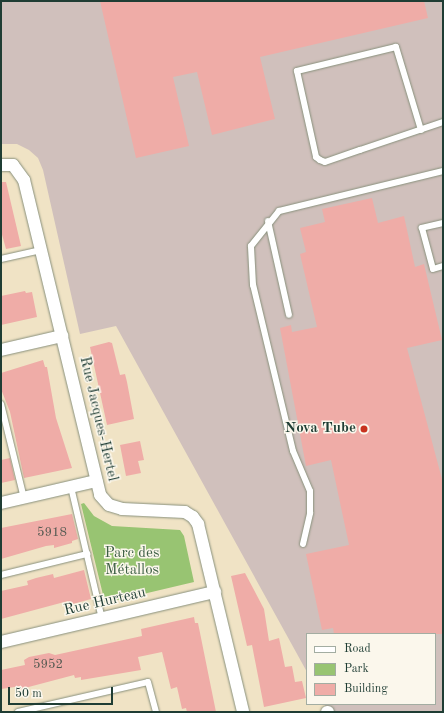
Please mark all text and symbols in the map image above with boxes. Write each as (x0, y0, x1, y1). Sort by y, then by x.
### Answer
street label: Rue Jacques-Hertel (75, 355, 121, 483)
place label: Nova Tube (285, 420, 356, 438)
marker: Nova Tube (359, 424, 369, 434)
house number: 5918 (37, 525, 67, 541)
park label: Parc des Métallos (104, 544, 160, 579)
street label: Rue Hurteau (62, 584, 148, 620)
legend (306, 633, 436, 705)
text: Road (344, 643, 371, 655)
house number: 5952 (33, 657, 63, 673)
text: Park (344, 663, 369, 675)
scale bar (10, 679, 115, 705)
text: Building (344, 683, 388, 695)
text: 50 m (15, 688, 42, 700)

